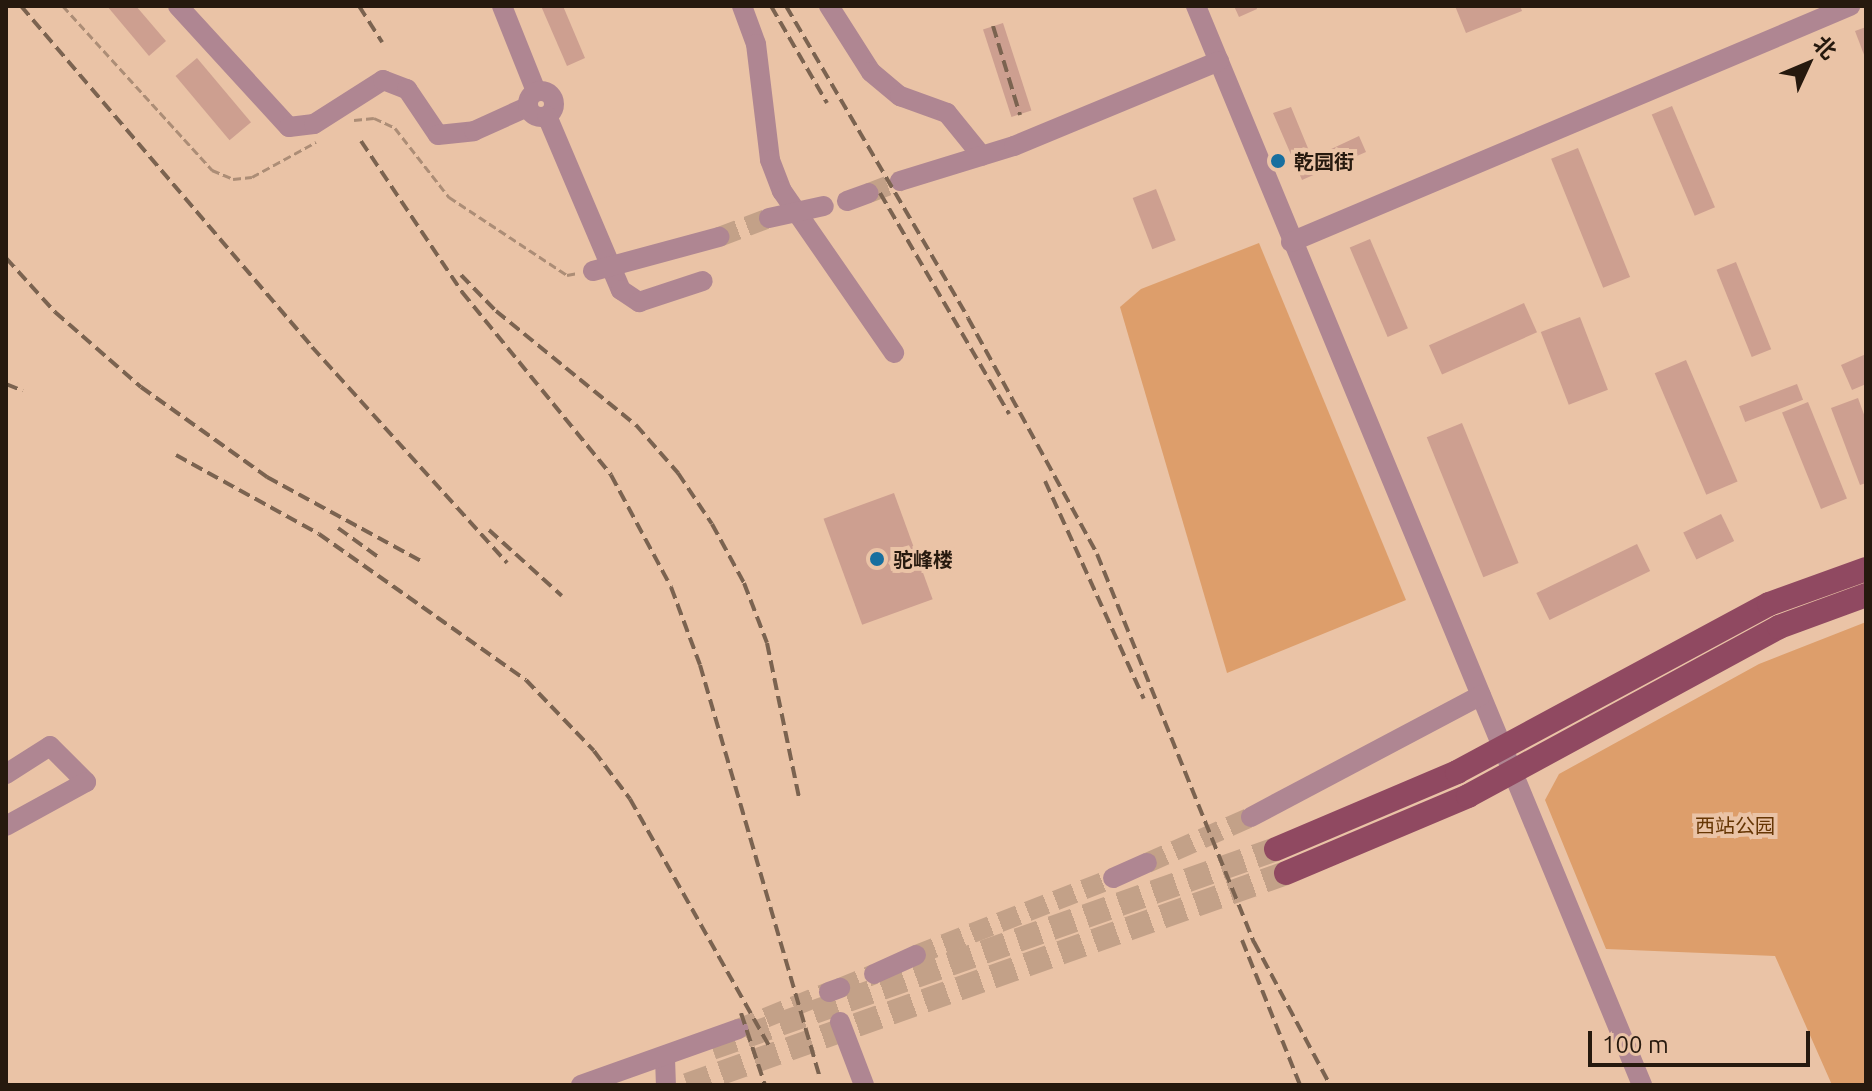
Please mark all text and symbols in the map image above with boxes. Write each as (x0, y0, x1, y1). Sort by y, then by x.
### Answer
north arrow (1768, 24, 1848, 104)
text: 北 (1809, 30, 1842, 64)
place label: 乾园街 (1294, 149, 1354, 173)
marker: 乾园街 (1269, 152, 1287, 170)
place label: 驼峰楼 (893, 547, 953, 571)
marker: 驼峰楼 (868, 550, 886, 568)
park label: 西站公园 (1695, 813, 1775, 837)
scale bar (1592, 1015, 1814, 1065)
text: 100 m (1602, 1031, 1669, 1058)

